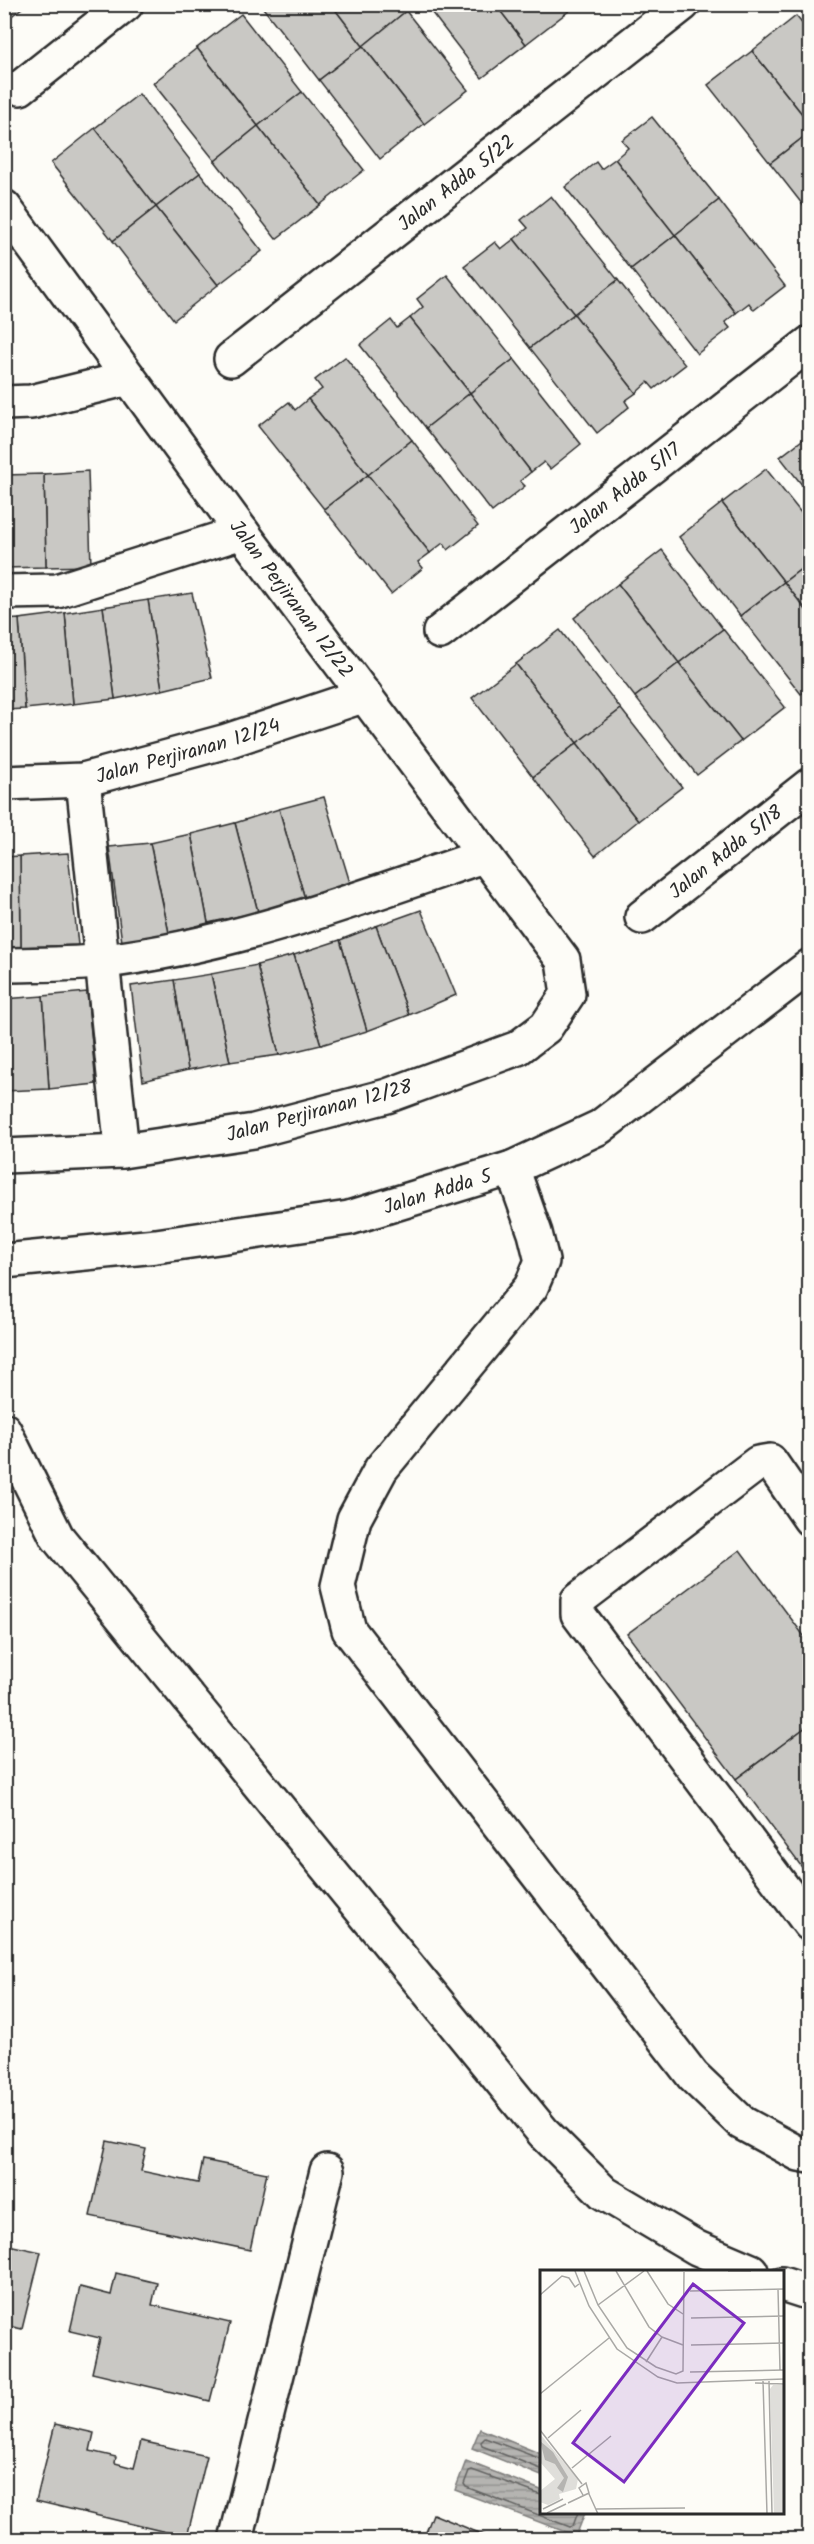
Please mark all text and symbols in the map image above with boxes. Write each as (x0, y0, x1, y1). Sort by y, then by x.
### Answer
street label: Jalan Adda 5/22 (391, 127, 523, 240)
street label: Jalan Adda 5/17 (563, 435, 689, 544)
street label: Jalan Perjiranan 12/22 (220, 514, 360, 686)
street label: Jalan Perjiranan 12/24 (93, 710, 285, 794)
street label: Jalan Adda 5/18 (663, 797, 791, 908)
street label: Jalan Perjiranan 12/28 (223, 1071, 417, 1152)
street label: Jalan Adda 5 (380, 1161, 497, 1225)
inset map (540, 2270, 784, 2514)

